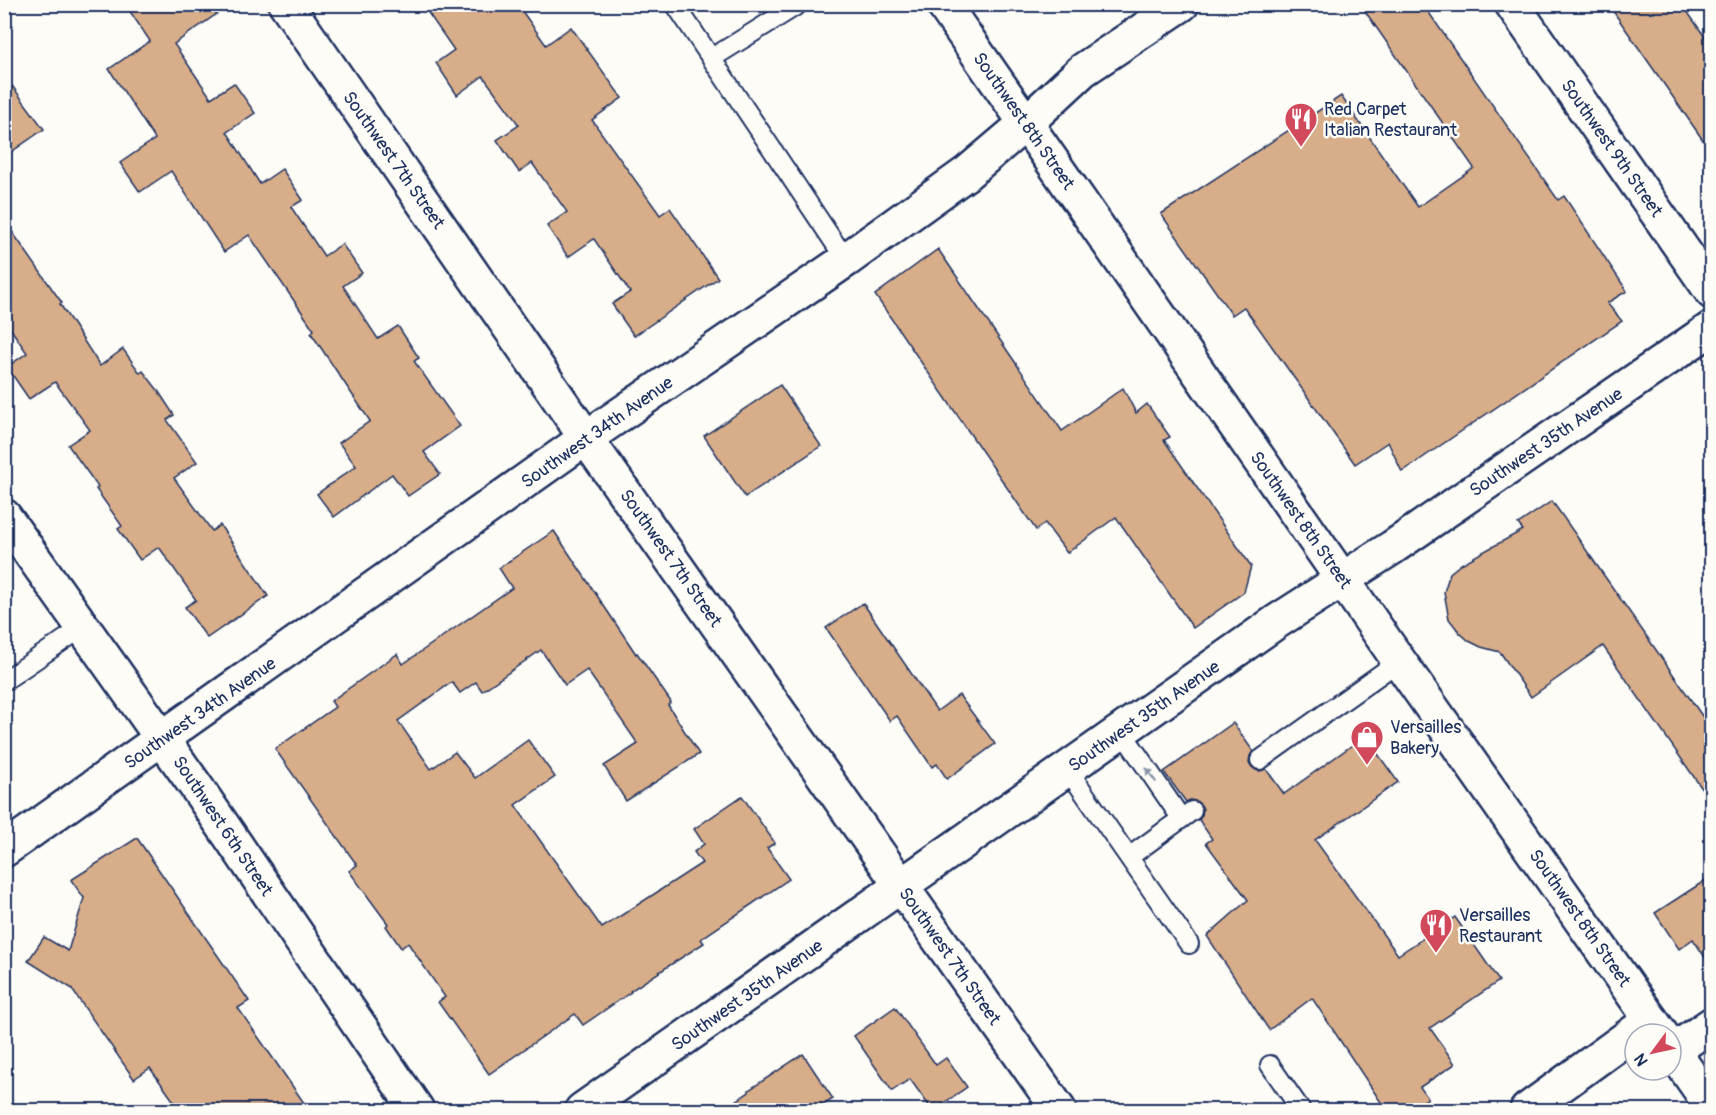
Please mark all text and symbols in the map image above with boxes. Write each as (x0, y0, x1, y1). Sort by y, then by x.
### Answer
street label: Southwest 8th Street (968, 48, 1080, 195)
street label: Southwest 9th Street (1555, 75, 1668, 222)
street label: Southwest 7th Street (337, 87, 450, 234)
place label: Red Carpet Italian Restaurant (1324, 98, 1458, 142)
restaurant icon: Red Carpet Italian Restaurant (1283, 101, 1319, 148)
street label: Southwest 34th Avenue (517, 371, 678, 494)
street label: Southwest 35th Avenue (1465, 383, 1627, 502)
street label: Southwest 8th Street (1245, 447, 1357, 594)
street label: Southwest 7th Street (614, 485, 727, 632)
street label: Southwest 34th Avenue (120, 652, 281, 775)
street label: Southwest 35th Avenue (1064, 655, 1225, 777)
place label: Versailles Bakery (1390, 716, 1461, 760)
shop icon: Versailles Bakery (1349, 719, 1385, 766)
street label: Southwest 6th Street (167, 752, 278, 901)
one-way arrow (1146, 767, 1157, 783)
street label: Southwest 8th Street (1524, 845, 1636, 992)
street label: Southwest 7th Street (893, 883, 1006, 1030)
place label: Versailles Restaurant (1459, 904, 1543, 948)
restaurant icon: Versailles Restaurant (1418, 907, 1454, 954)
street label: Southwest 35th Avenue (667, 934, 828, 1056)
north arrow (1623, 1022, 1683, 1082)
text: N (1630, 1049, 1653, 1070)

